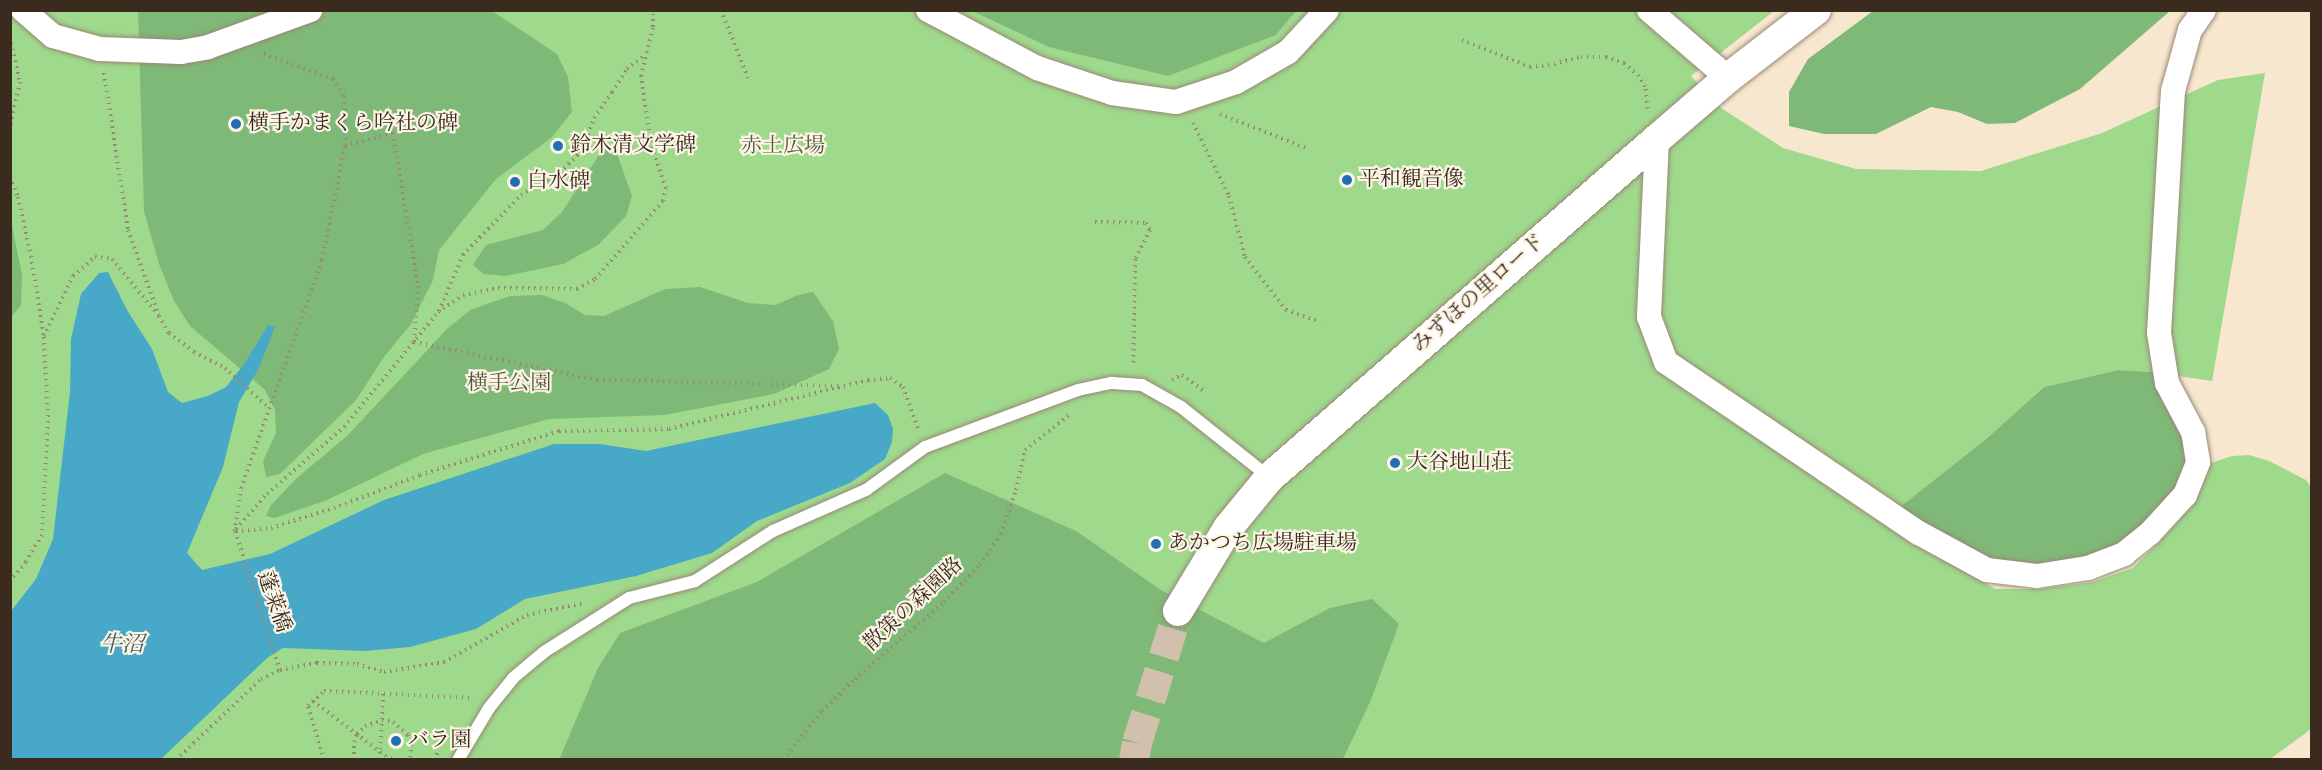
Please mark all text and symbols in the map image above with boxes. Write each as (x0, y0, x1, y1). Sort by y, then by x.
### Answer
place label: 横手かまくら吟社の碑 (248, 111, 458, 137)
marker: 横手かまくら吟社の碑 (229, 117, 243, 131)
place label: 鈴木清文学碑 (570, 133, 696, 159)
park label: 赤土広場 (741, 134, 825, 160)
marker: 鈴木清文学碑 (551, 139, 565, 153)
place label: 平和観音像 (1359, 167, 1464, 193)
place label: 白水碑 (527, 169, 590, 195)
marker: 平和観音像 (1340, 173, 1354, 187)
marker: 白水碑 (508, 175, 522, 189)
street label: みずほの里ロード (1407, 229, 1551, 359)
park label: 横手公園 (467, 371, 551, 397)
place label: 大谷地山荘 (1407, 450, 1512, 476)
marker: 大谷地山荘 (1388, 456, 1402, 470)
place label: あかつち広場駐車場 (1168, 531, 1357, 557)
marker: あかつち広場駐車場 (1149, 537, 1163, 551)
street label: 散策の森園路 (859, 553, 969, 657)
street label: 蓬莱橋 (251, 568, 295, 636)
water label: 牛沼 (100, 633, 144, 659)
place label: バラ園 (408, 728, 471, 754)
marker: バラ園 (389, 734, 403, 748)

